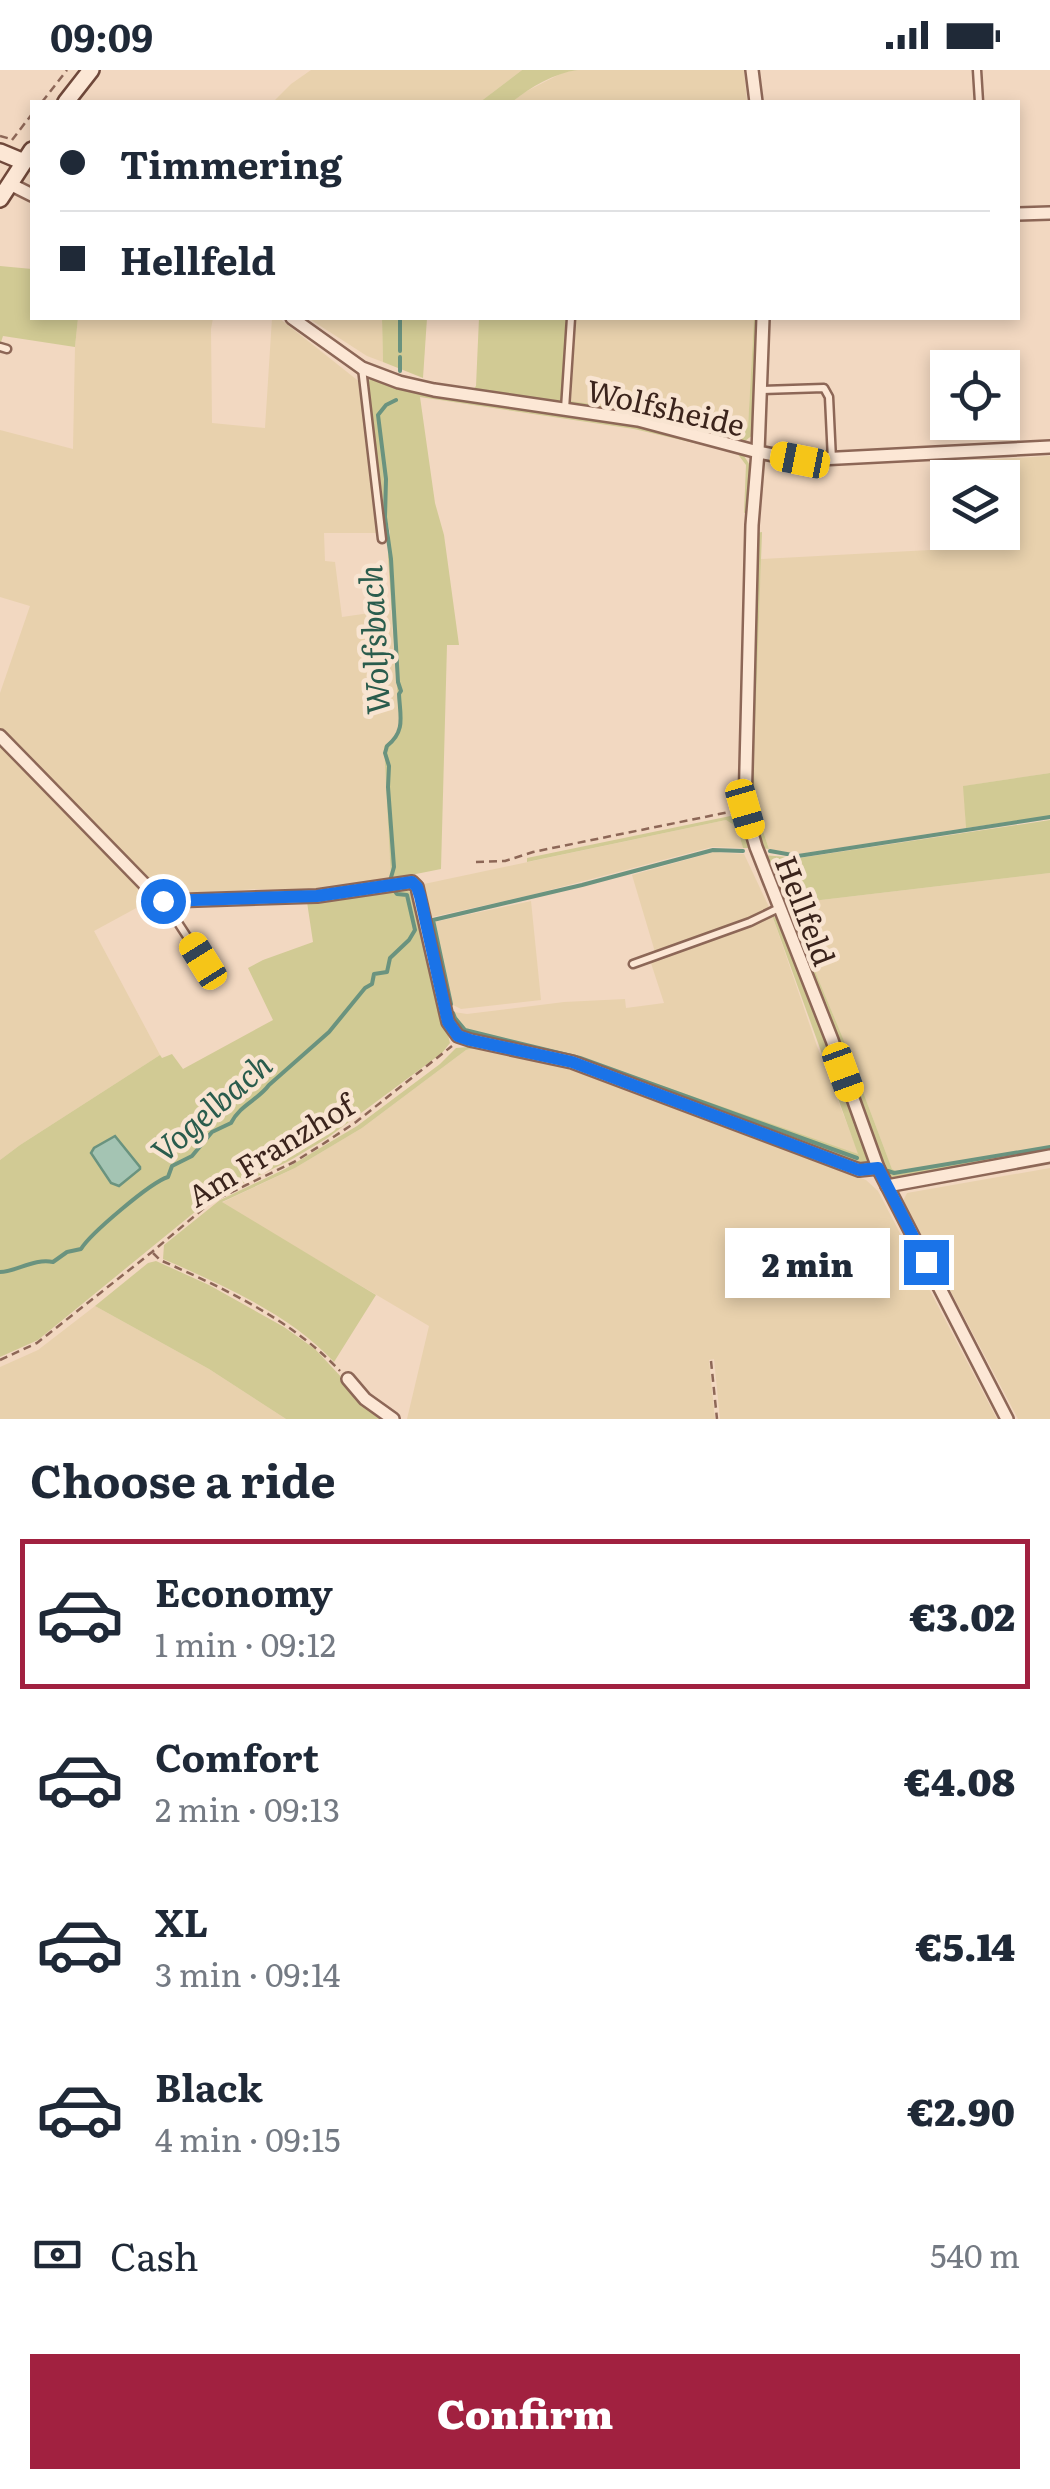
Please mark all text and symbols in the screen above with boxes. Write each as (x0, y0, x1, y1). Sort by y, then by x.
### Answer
text: 09:09 (50, 7, 153, 64)
text: Timmering (120, 134, 342, 191)
text: Hellfeld (120, 230, 276, 287)
map controls (930, 350, 1020, 550)
button: locate (930, 350, 1020, 440)
street label: Wolfsheide (583, 366, 749, 446)
car (768, 440, 832, 480)
button: layers (930, 460, 1020, 550)
water label: Wolfsbach (344, 564, 400, 716)
car (722, 776, 768, 842)
street label: Hellfeld (766, 849, 848, 971)
route start (141, 879, 186, 924)
car (174, 928, 232, 994)
car (819, 1039, 867, 1105)
water label: Vogelbach (139, 1040, 281, 1172)
street label: Am Franzhof (178, 1081, 364, 1216)
callout: 2 min (726, 1227, 891, 1297)
text: 2 min (762, 1239, 853, 1287)
route end (904, 1240, 949, 1285)
text: Choose a ride (30, 1445, 336, 1512)
text: Economy (155, 1562, 333, 1619)
icon: car (35, 1569, 125, 1659)
text: €3.02 (910, 1586, 1015, 1643)
text: 1 min · 09:12 (155, 1619, 336, 1667)
text: Comfort (155, 1727, 319, 1784)
icon: car (35, 1734, 125, 1824)
text: €4.08 (904, 1751, 1015, 1808)
text: 2 min · 09:13 (155, 1784, 340, 1832)
text: XL (155, 1892, 208, 1949)
icon: car (35, 1899, 125, 1989)
text: €5.14 (916, 1916, 1015, 1973)
text: 3 min · 09:14 (155, 1949, 340, 1997)
text: Black (155, 2057, 263, 2114)
icon: car (35, 2064, 125, 2154)
text: €2.90 (907, 2081, 1015, 2138)
text: 4 min · 09:15 (155, 2114, 341, 2162)
text: Cash (110, 2226, 199, 2283)
icon: cash (30, 2227, 85, 2282)
text: 540 m (930, 2230, 1020, 2278)
button: Confirm (30, 2354, 1020, 2469)

